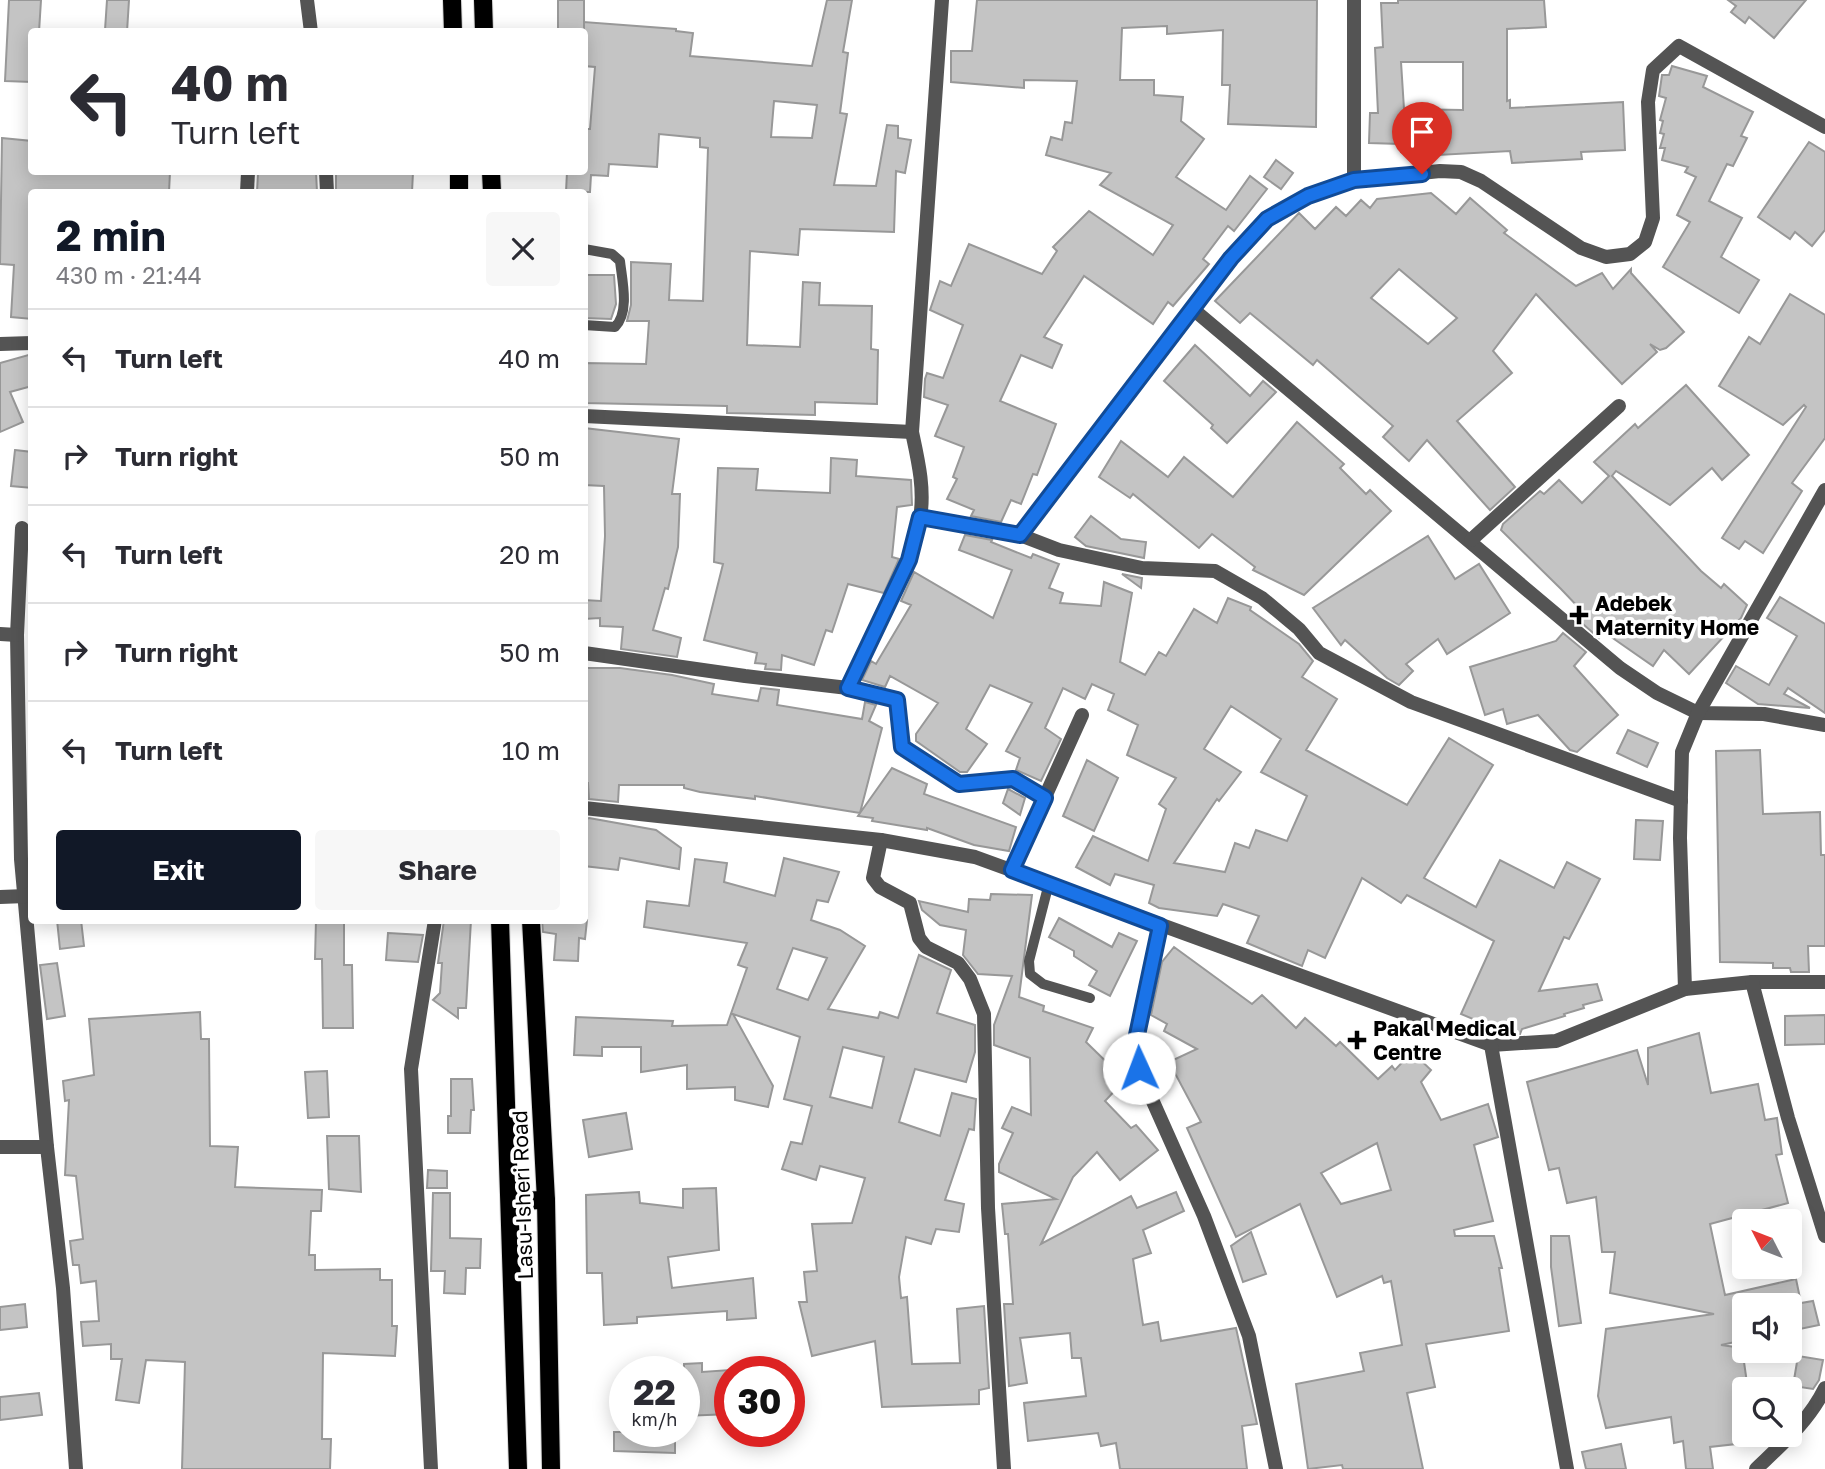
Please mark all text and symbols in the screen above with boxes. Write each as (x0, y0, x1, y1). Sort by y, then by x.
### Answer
text: 40 m (171, 53, 289, 112)
icon: left (56, 56, 147, 147)
pin (1392, 102, 1452, 174)
text: Turn left (171, 113, 300, 151)
icon: arrive (1403, 113, 1441, 151)
text: 2 min (56, 210, 166, 260)
button: close (486, 212, 560, 286)
text: 430 m · 21:44 (56, 261, 202, 289)
icon: left (56, 339, 94, 377)
text: Turn left (115, 343, 223, 374)
text: 40 m (499, 343, 560, 374)
icon: right (56, 437, 94, 475)
text: Turn right (115, 441, 238, 472)
text: 50 m (499, 441, 560, 472)
icon: left (56, 535, 94, 573)
text: Turn left (115, 539, 223, 570)
text: 20 m (499, 539, 560, 570)
place label: Adebek Maternity Home (1595, 590, 1759, 640)
marker: Adebek Maternity Home (1569, 605, 1589, 625)
icon: right (56, 633, 94, 671)
text: Turn right (115, 637, 238, 668)
text: 50 m (499, 637, 560, 668)
icon: left (56, 731, 94, 769)
text: Turn left (115, 735, 223, 766)
text: 10 m (502, 735, 560, 766)
button: Exit (56, 830, 301, 910)
button: Share (315, 830, 560, 910)
place label: Pakal Medical Centre (1373, 1015, 1516, 1065)
marker: Pakal Medical Centre (1347, 1030, 1367, 1050)
position arrow (1102, 1031, 1176, 1105)
street label: Lasu-Isheri Road (506, 1110, 538, 1280)
north arrow (1732, 1209, 1802, 1279)
map controls (1732, 1209, 1802, 1447)
button: sound (1732, 1293, 1802, 1363)
speed limit sign: 30 (714, 1356, 805, 1447)
text: 22 (633, 1371, 676, 1413)
button: search (1732, 1377, 1802, 1447)
text: km/h (632, 1408, 677, 1430)

